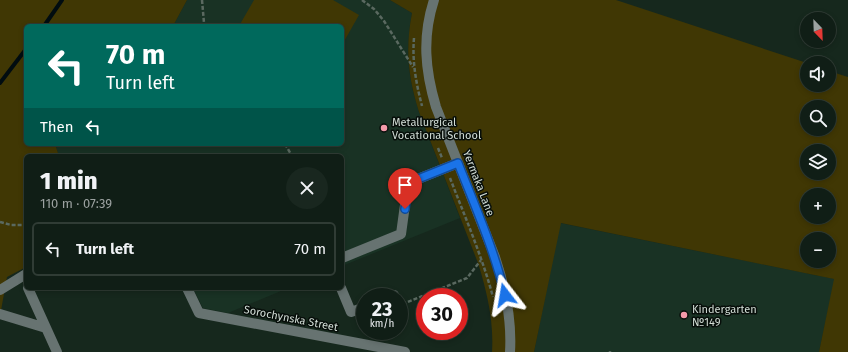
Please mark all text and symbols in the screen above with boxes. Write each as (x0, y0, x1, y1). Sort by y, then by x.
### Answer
north arrow (800, 12, 836, 48)
map controls (800, 12, 836, 268)
text: 70 m (106, 38, 165, 71)
icon: left (40, 40, 92, 92)
button: sound (800, 56, 836, 92)
text: Turn left (106, 72, 175, 94)
button: search (800, 100, 836, 136)
icon: left (82, 116, 104, 138)
place label: Metallurgical Vocational School (392, 116, 481, 142)
text: Then (40, 118, 74, 136)
marker: Metallurgical Vocational School (379, 123, 389, 133)
button: layers (800, 144, 836, 180)
street label: Yermaka Lane (460, 149, 497, 218)
text: 1 min (40, 167, 98, 195)
button: close (286, 167, 328, 209)
pin (388, 168, 422, 209)
icon: arrive (394, 174, 416, 196)
button: + (800, 188, 836, 224)
text: 110 m · 07:39 (40, 196, 112, 211)
button: − (800, 232, 836, 268)
icon: left (42, 238, 64, 260)
text: Turn left (76, 240, 134, 258)
text: 70 m (294, 240, 326, 258)
position arrow (484, 274, 526, 316)
speed limit sign: 30 (416, 288, 468, 340)
text: 23 (372, 297, 392, 321)
street label: Sorochynska Street (243, 303, 339, 334)
place label: Kindergarten №149 (692, 303, 757, 329)
marker: Kindergarten №149 (679, 310, 689, 320)
text: km/h (370, 318, 394, 330)

